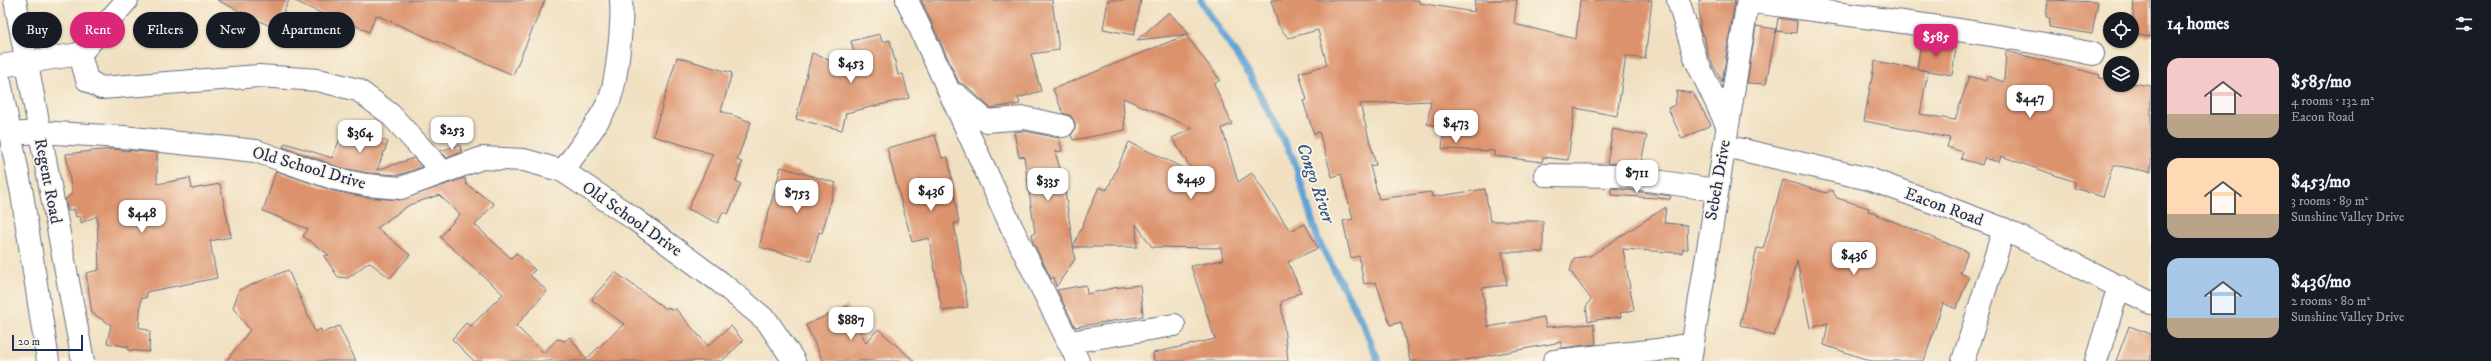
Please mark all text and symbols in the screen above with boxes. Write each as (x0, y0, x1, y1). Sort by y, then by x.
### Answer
chip: Buy (12, 12, 62, 48)
chip: Rent (70, 12, 125, 48)
chip: Filters (133, 12, 198, 48)
chip: New (206, 12, 260, 48)
chip: Apartment (268, 12, 355, 48)
map controls (2103, 12, 2139, 92)
button: locate (2103, 12, 2139, 48)
text: 14 homes (2167, 13, 2229, 35)
icon: filters (2453, 13, 2475, 35)
pin: $585 (1912, 24, 1960, 58)
text: $585 (1923, 29, 1949, 45)
pin: $453 (827, 50, 875, 84)
text: $453 (838, 55, 864, 71)
button: layers (2103, 56, 2139, 92)
text: $585/mo (2291, 71, 2351, 93)
icon: home (2199, 74, 2247, 122)
pin: $447 (2006, 85, 2054, 119)
text: $447 (2016, 90, 2044, 106)
text: 4 rooms · 132 m² (2291, 93, 2374, 109)
text: Eacon Road (2291, 109, 2354, 125)
pin: $473 (1432, 110, 1480, 144)
text: $473 (1443, 115, 1469, 131)
pin: $253 (428, 117, 476, 151)
pin: $364 (336, 120, 384, 154)
text: $253 (440, 122, 464, 138)
text: $364 (347, 125, 373, 141)
street label: Regent Road (29, 136, 67, 226)
street label: Sebeh Drive (1700, 138, 1736, 222)
water label: Congo River (1291, 140, 1339, 227)
street label: Old School Drive (250, 141, 368, 195)
pin: $711 (1613, 160, 1661, 194)
text: $711 (1625, 165, 1649, 181)
pin: $449 (1167, 166, 1215, 200)
pin: $335 (1024, 168, 1072, 202)
text: $449 (1177, 171, 1205, 187)
text: $453/mo (2291, 171, 2350, 193)
text: $335 (1036, 173, 1060, 189)
icon: home (2199, 174, 2247, 222)
street label: Old School Drive (578, 176, 686, 262)
pin: $436 (907, 178, 955, 212)
pin: $753 (773, 180, 821, 214)
text: $436 (918, 183, 944, 199)
street label: Eacon Road (1901, 183, 1987, 232)
text: $753 (784, 185, 810, 201)
text: 3 rooms · 89 m² (2291, 193, 2368, 209)
pin: $448 (118, 200, 166, 234)
text: $448 (128, 205, 156, 221)
text: Sunshine Valley Drive (2291, 209, 2404, 225)
pin: $436 (1830, 242, 1878, 276)
text: $436 (1841, 247, 1867, 263)
text: $436/mo (2291, 271, 2351, 293)
icon: home (2199, 274, 2247, 322)
text: 2 rooms · 80 m² (2291, 293, 2370, 309)
pin: $887 (827, 307, 875, 341)
text: Sunshine Valley Drive (2291, 309, 2404, 325)
text: $887 (838, 312, 864, 328)
scale bar (12, 333, 83, 352)
text: 20 m (18, 335, 40, 349)

